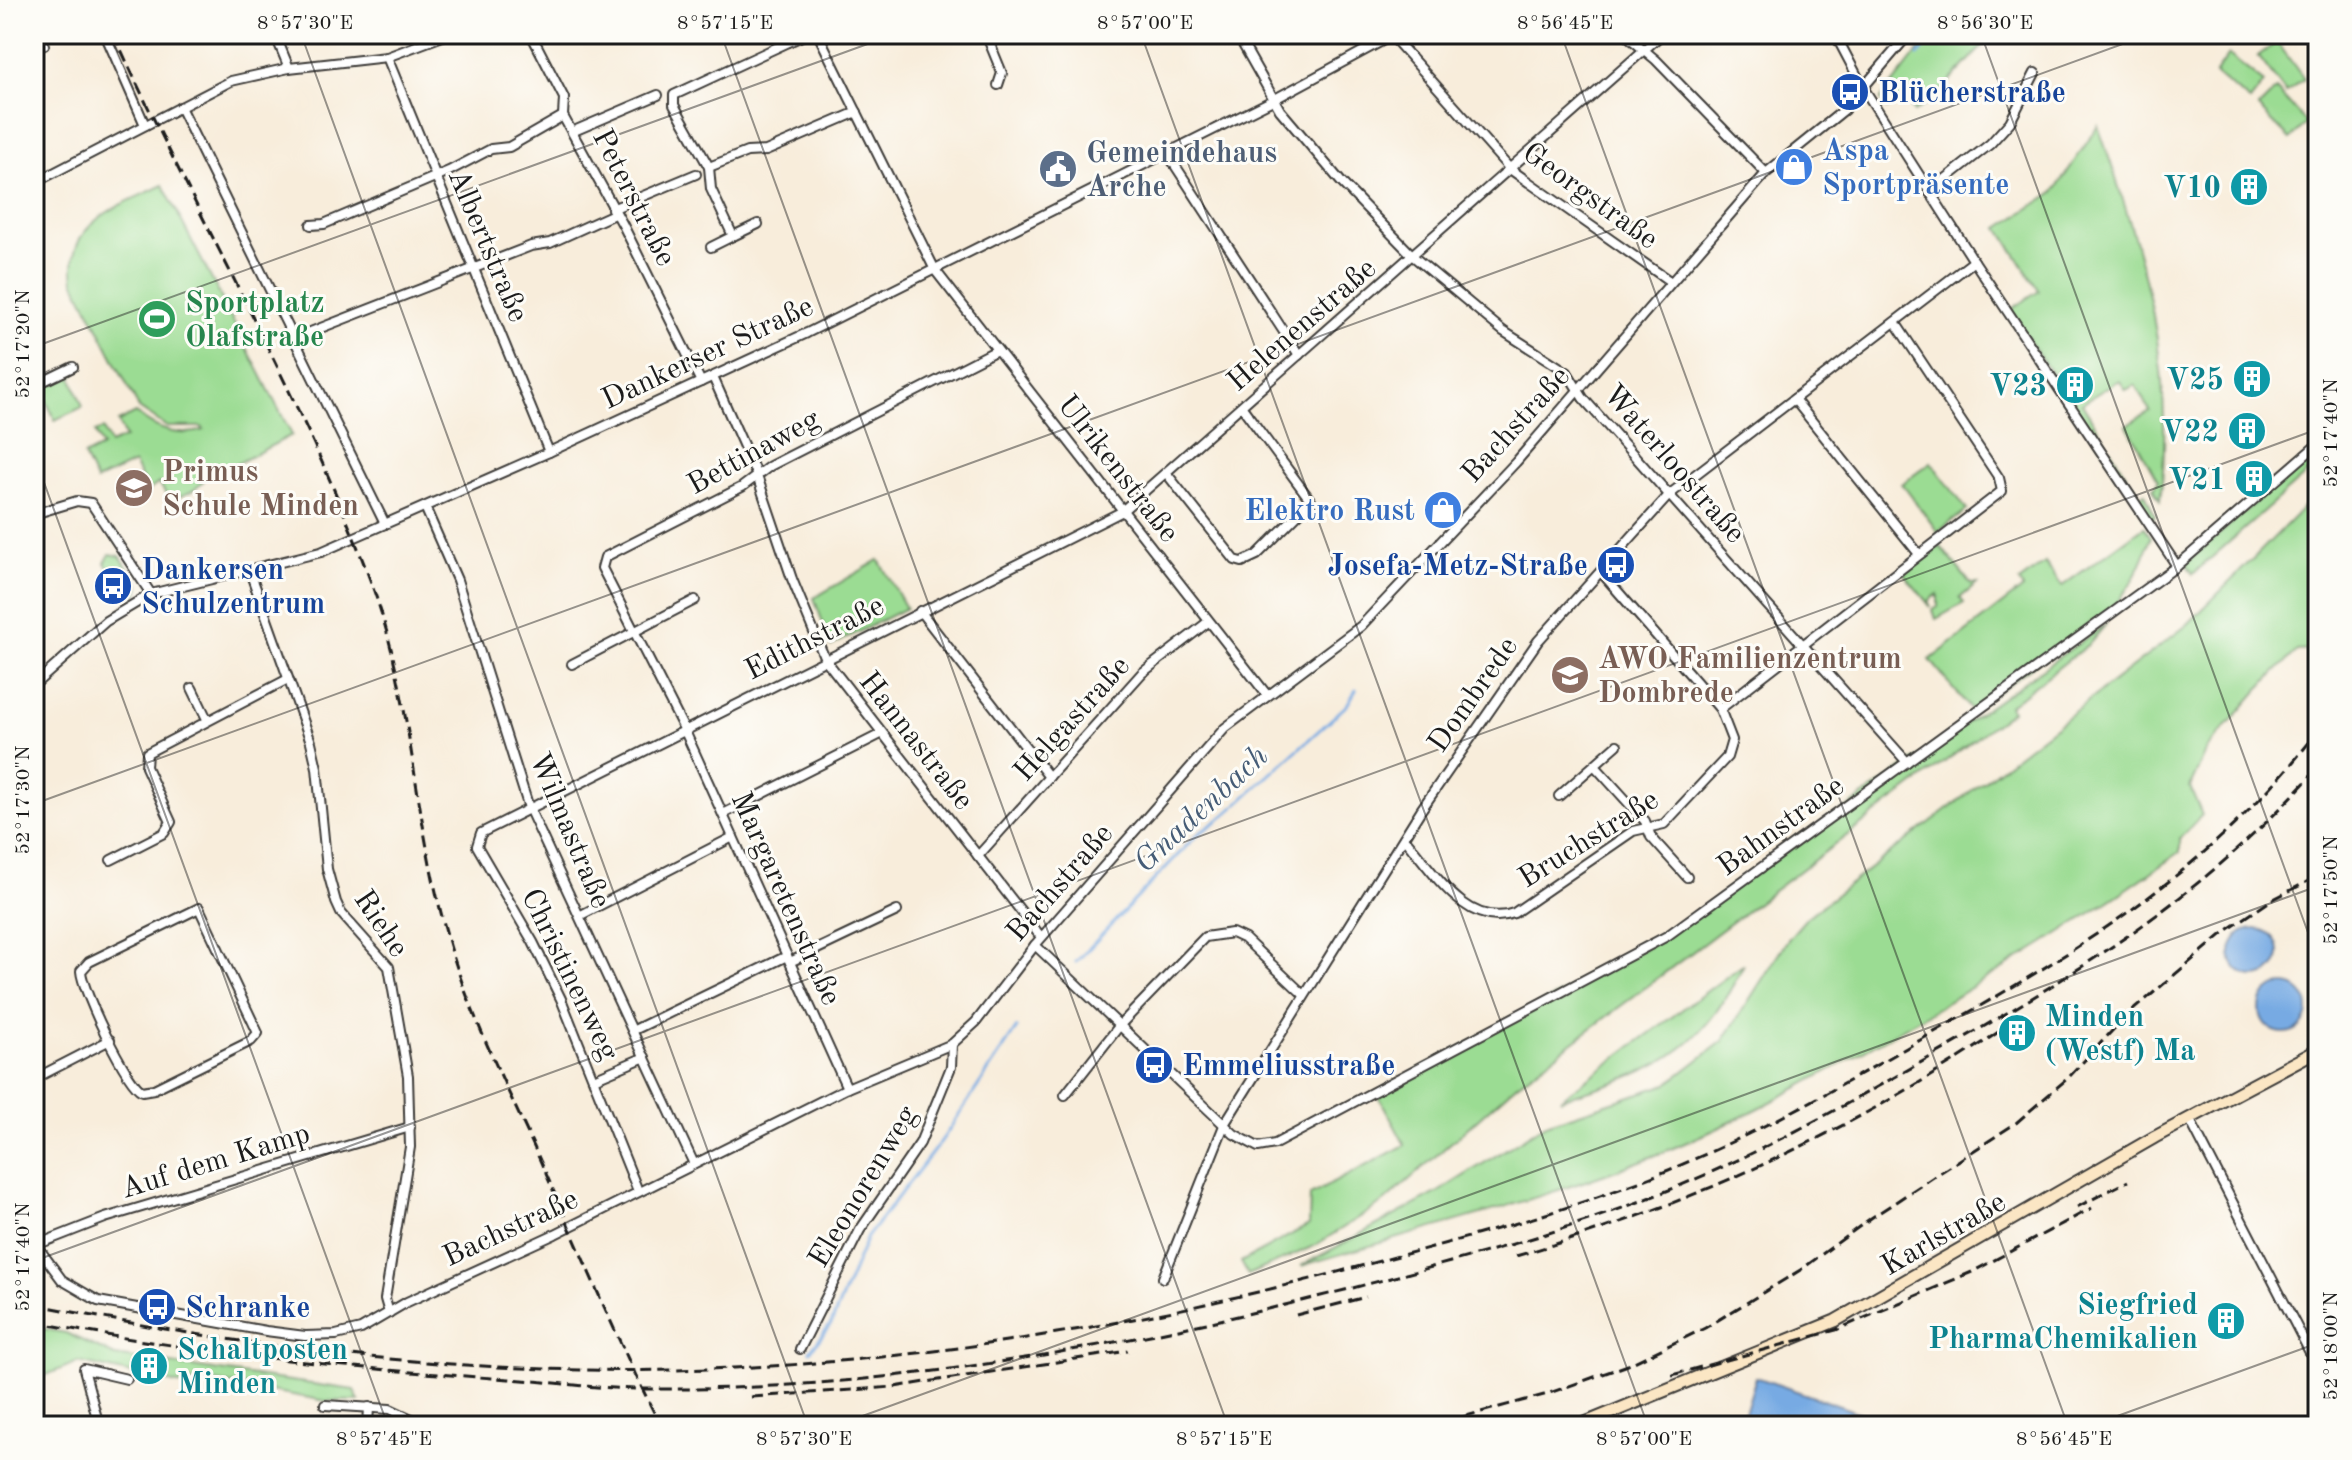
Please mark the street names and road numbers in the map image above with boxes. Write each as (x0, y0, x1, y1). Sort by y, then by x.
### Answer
street label: Peterstraße (586, 125, 681, 271)
street label: Georgstraße (1517, 138, 1663, 255)
street label: Albertstraße (441, 165, 533, 327)
street label: Helenenstraße (1222, 253, 1382, 398)
street label: Dankerser Straße (598, 292, 818, 416)
street label: Bachstraße (1457, 361, 1576, 489)
street label: Waterloostraße (1597, 379, 1750, 549)
street label: Ulrikenstraße (1051, 390, 1184, 548)
street label: Bettinaweg (683, 404, 825, 501)
street label: Edithstraße (741, 591, 889, 687)
street label: Dombrede (1423, 632, 1524, 758)
street label: Helgastraße (1009, 651, 1136, 788)
street label: Hannastraße (853, 667, 978, 816)
street label: Wilmastraße (523, 749, 615, 913)
street label: Bahnstraße (1712, 771, 1850, 882)
street label: Bruchstraße (1514, 785, 1664, 894)
street label: Margaretenstraße (725, 788, 846, 1010)
street label: Bachstraße (1002, 819, 1119, 948)
street label: Christinenweg (515, 884, 624, 1065)
street label: Riehe (347, 885, 413, 963)
street label: Eleonorenweg (804, 1101, 924, 1273)
street label: Auf dem Kamp (118, 1119, 314, 1205)
street label: Bachstraße (439, 1185, 583, 1273)
street label: Karlstraße (1877, 1187, 2011, 1282)

